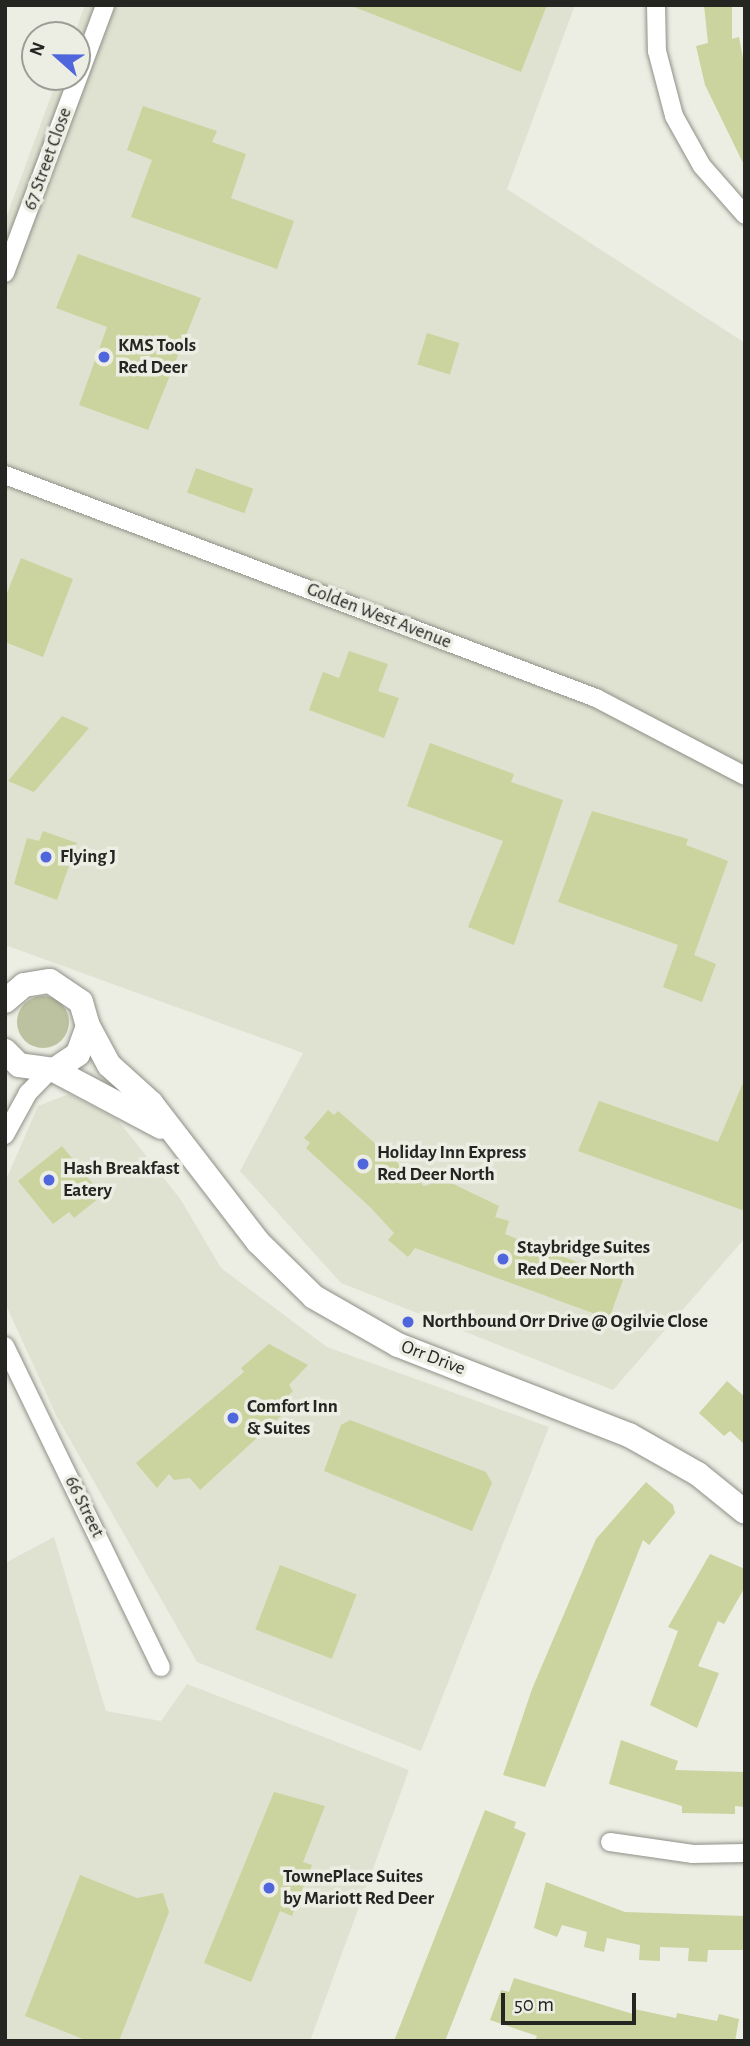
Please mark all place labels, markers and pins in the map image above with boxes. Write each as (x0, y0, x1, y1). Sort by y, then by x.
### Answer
place label: KMS Tools Red Deer (118, 335, 196, 379)
marker: KMS Tools Red Deer (96, 349, 112, 365)
place label: Flying J (60, 846, 116, 868)
marker: Flying J (38, 849, 54, 865)
place label: Holiday Inn Express Red Deer North (377, 1142, 526, 1186)
marker: Holiday Inn Express Red Deer North (355, 1156, 371, 1172)
place label: Hash Breakfast Eatery (63, 1158, 179, 1202)
marker: Hash Breakfast Eatery (41, 1172, 57, 1188)
place label: Staybridge Suites Red Deer North (517, 1237, 650, 1281)
marker: Staybridge Suites Red Deer North (495, 1251, 511, 1267)
place label: Northbound Orr Drive @ Ogilvie Close (422, 1311, 708, 1333)
marker: Northbound Orr Drive @ Ogilvie Close (400, 1314, 416, 1330)
place label: Comfort Inn & Suites (247, 1396, 338, 1440)
marker: Comfort Inn & Suites (225, 1410, 241, 1426)
place label: TownePlace Suites by Mariott Red Deer (283, 1866, 434, 1910)
marker: TownePlace Suites by Mariott Red Deer (261, 1880, 277, 1896)

